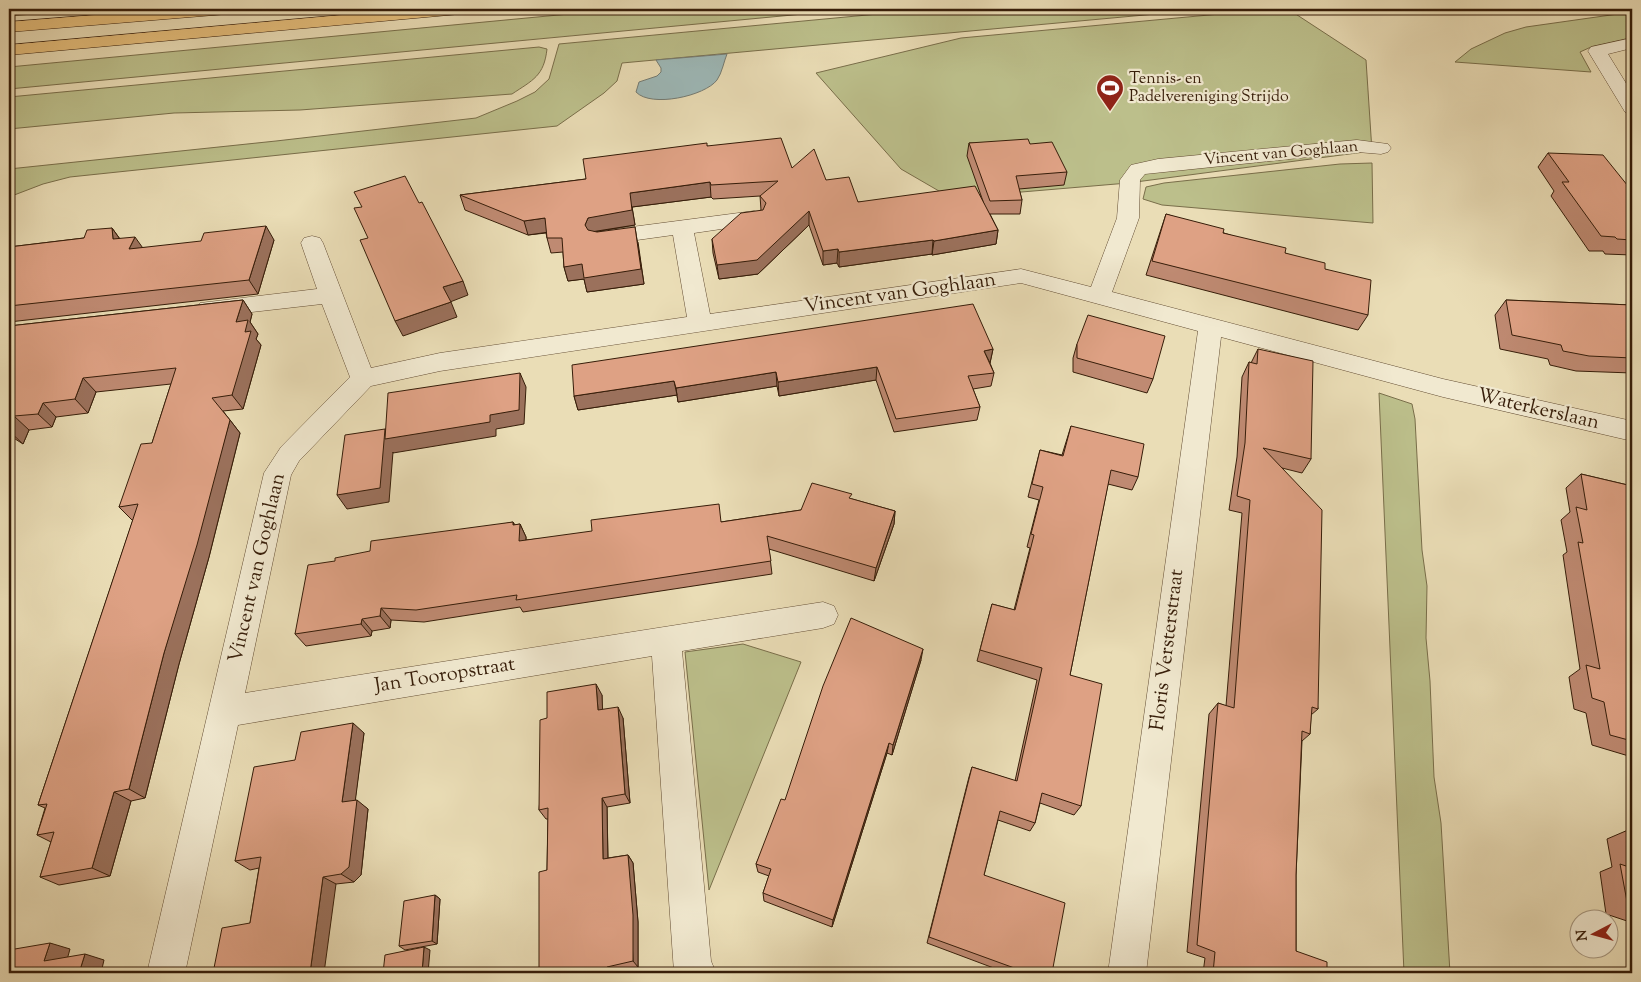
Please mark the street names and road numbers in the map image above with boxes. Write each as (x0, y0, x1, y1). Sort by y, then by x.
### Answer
street label: Vincent van Goghlaan (1203, 136, 1360, 172)
street label: Vincent van Goghlaan (802, 266, 998, 322)
street label: Waterkerslaan (1474, 382, 1602, 438)
street label: Vincent van Goghlaan (222, 470, 294, 666)
street label: Floris Versterstraat (1144, 567, 1192, 732)
street label: Jan Tooropstraat (372, 651, 517, 702)

